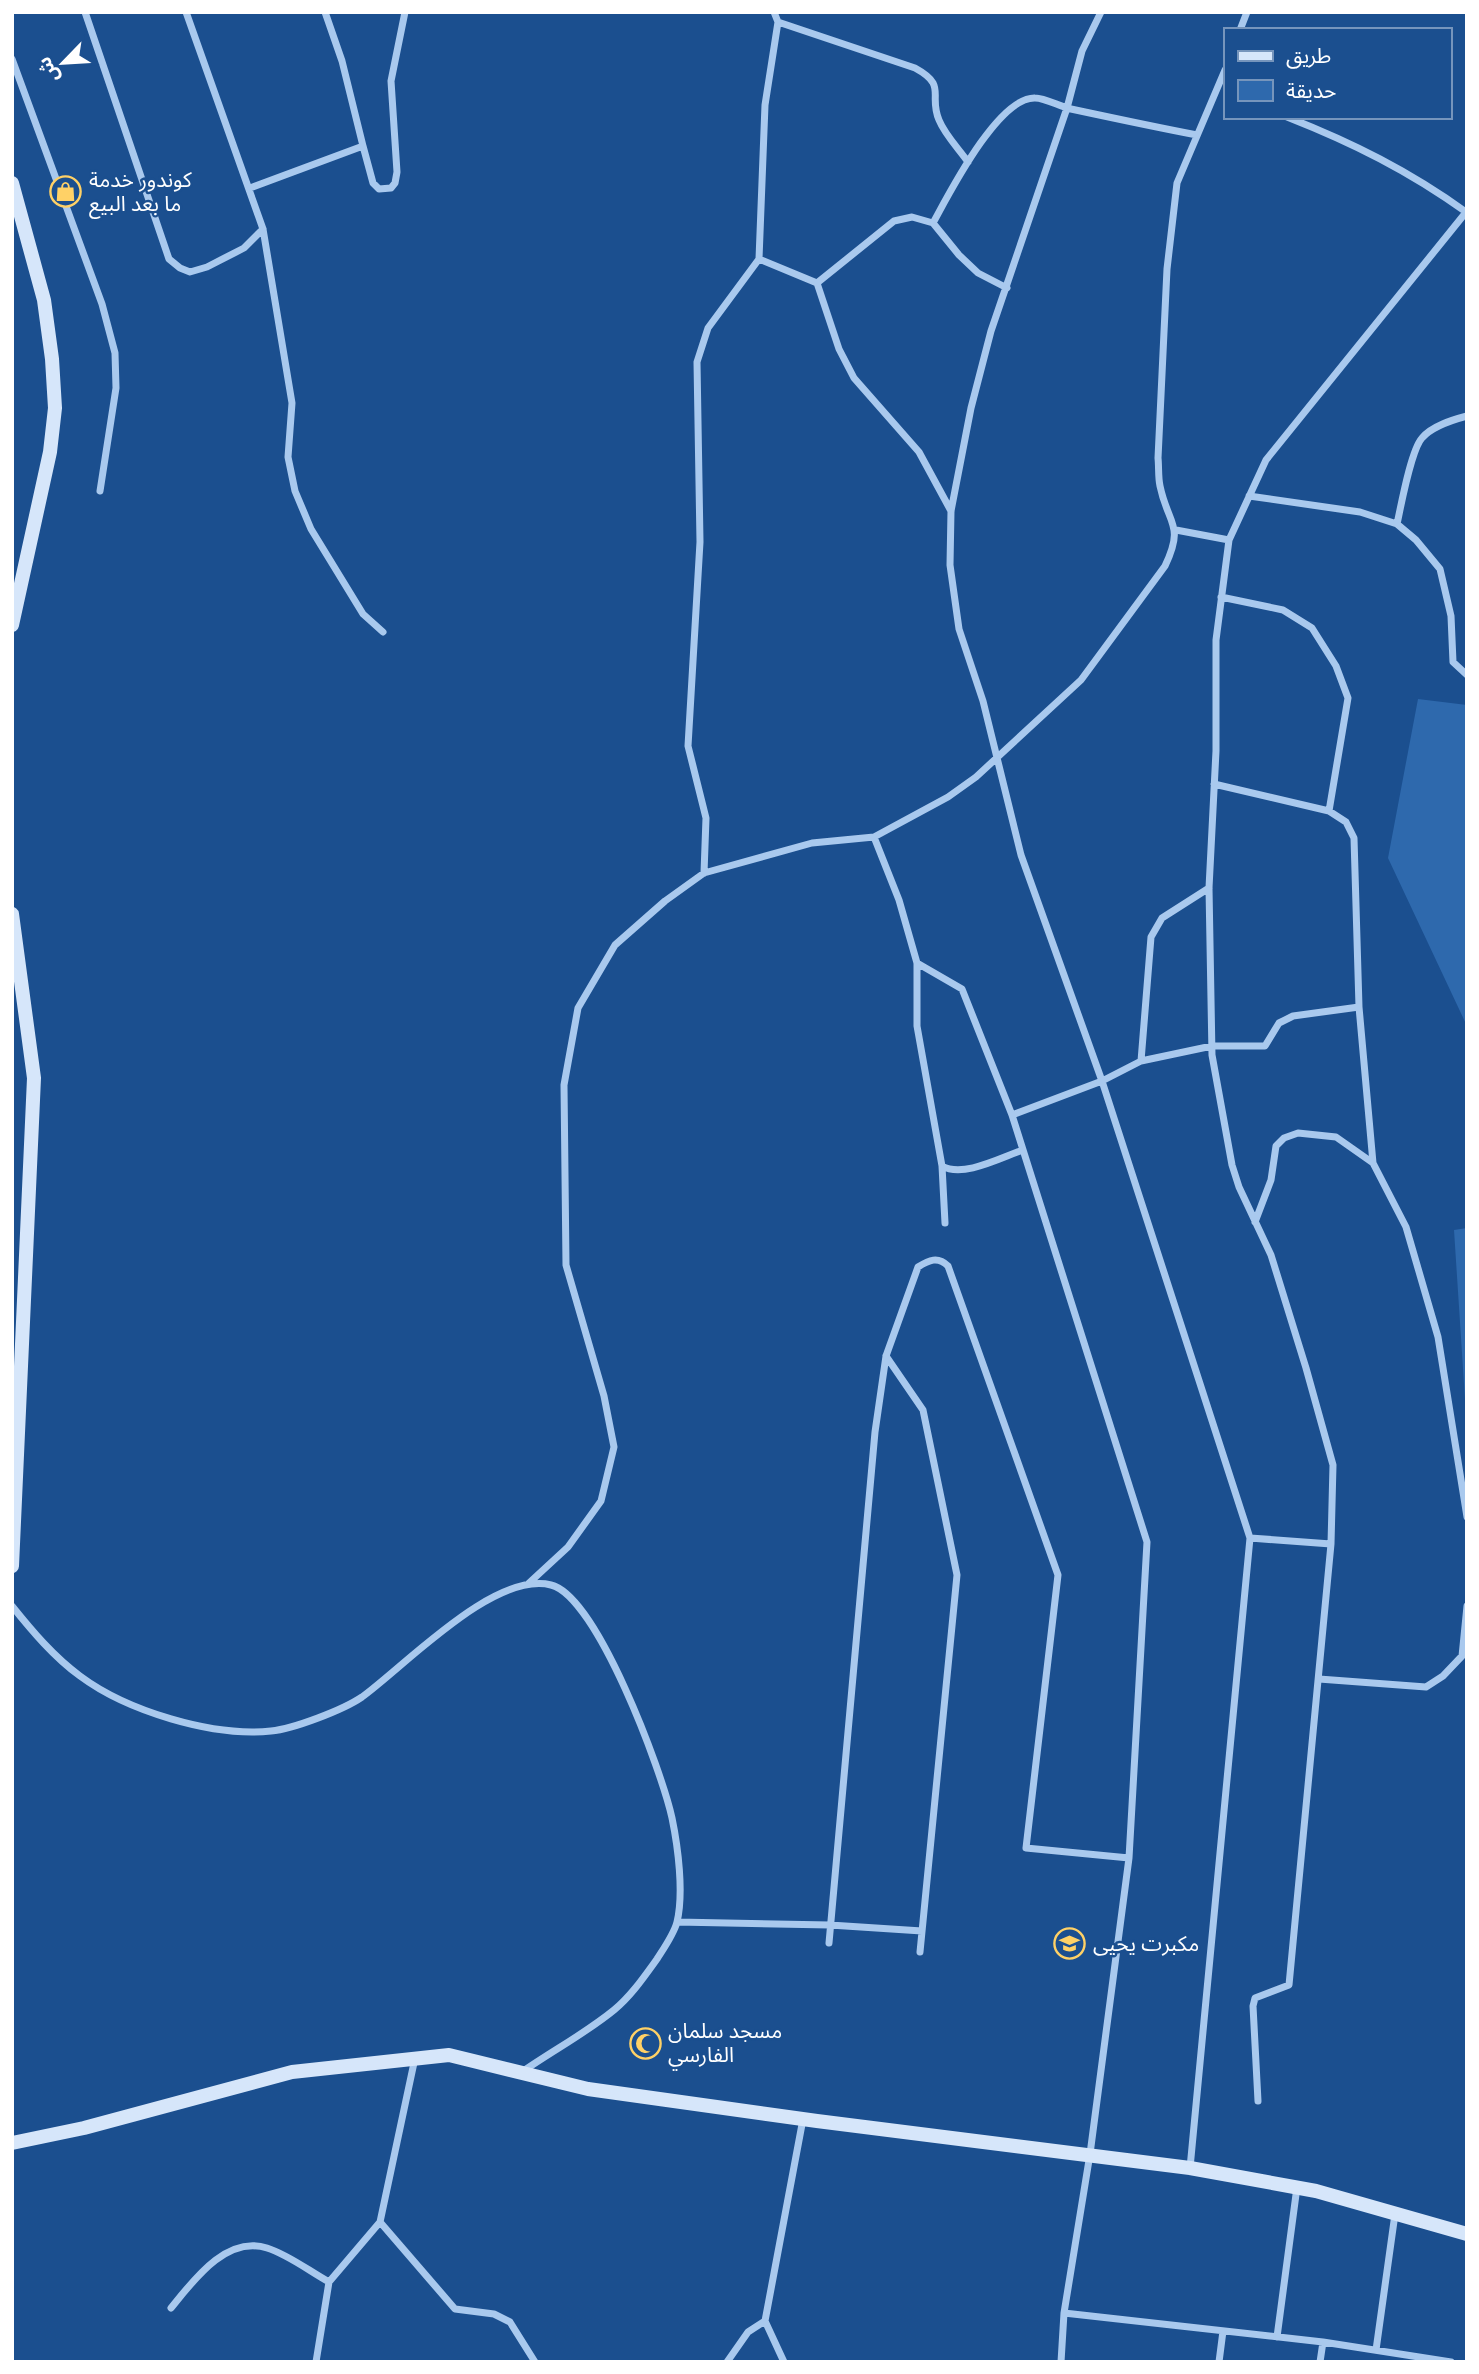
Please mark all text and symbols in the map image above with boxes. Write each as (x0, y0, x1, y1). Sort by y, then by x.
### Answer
north arrow (28, 28, 98, 98)
legend (1224, 28, 1451, 119)
text: طريق (1286, 42, 1331, 69)
text: ش (31, 54, 63, 87)
text: حديقة (1286, 77, 1336, 102)
place label: كوندور خدمة ما بعد البيع (89, 166, 192, 219)
shop icon: كوندور خدمة ما بعد البيع (49, 175, 83, 209)
school or university icon: مكبرت يحيى (1053, 1927, 1087, 1961)
place label: مكبرت يحيى (1093, 1930, 1199, 1956)
place label: مسجد سلمان الفارسي (668, 2017, 782, 2071)
mosque icon: مسجد سلمان الفارسي (628, 2026, 662, 2060)

